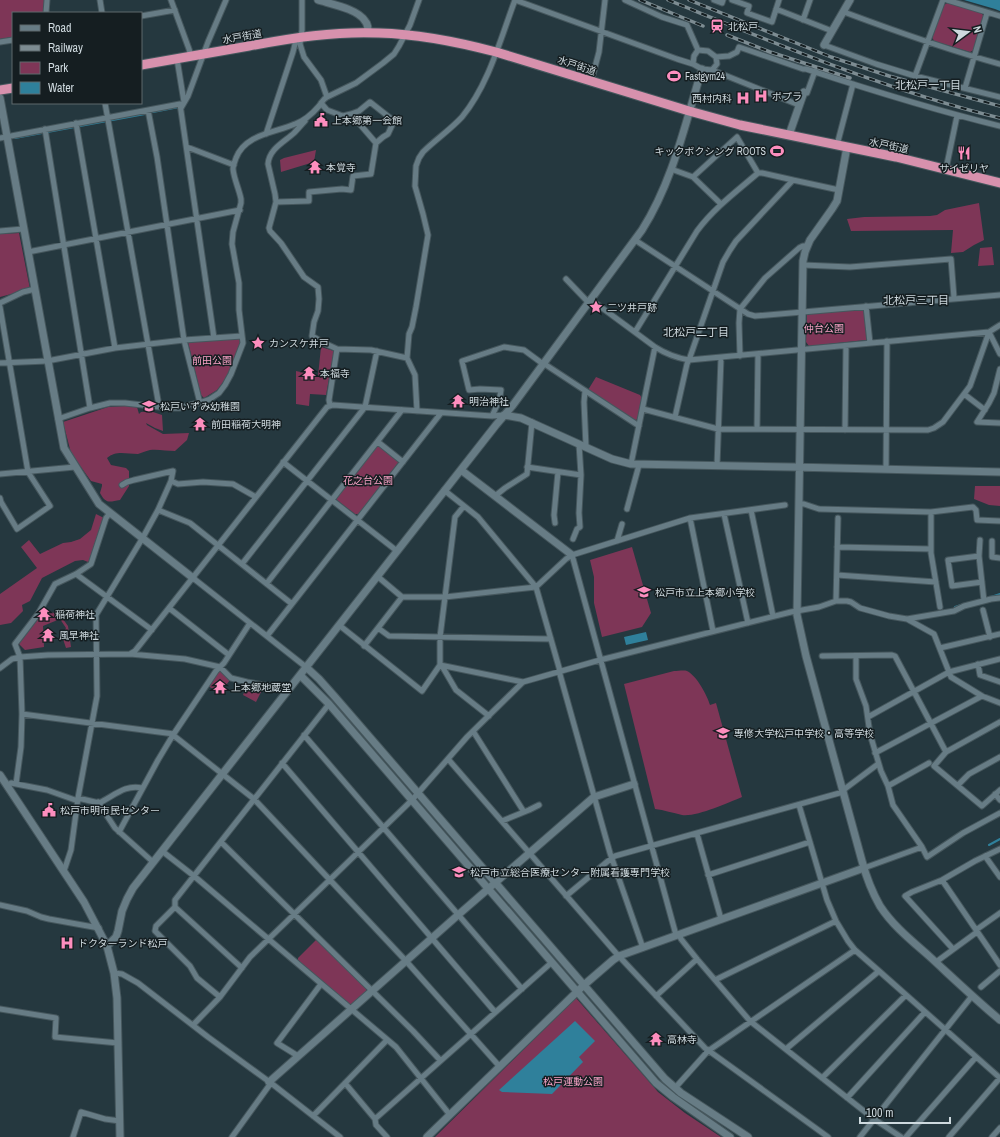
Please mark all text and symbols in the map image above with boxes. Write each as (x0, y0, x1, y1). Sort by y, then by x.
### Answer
legend (12, 12, 142, 104)
north arrow (948, 12, 988, 52)
station icon: 北松戸 (709, 18, 725, 34)
text: Road (48, 20, 72, 36)
place label: 北松戸 (728, 20, 758, 33)
text: N (970, 24, 985, 34)
street label: 水戸街道 (221, 27, 263, 46)
text: Railway (48, 40, 83, 56)
street label: 水戸街道 (556, 53, 598, 78)
text: Park (48, 60, 68, 76)
sports icon: Fastgym24 (666, 68, 682, 84)
place label: Fastgym24 (685, 70, 726, 83)
district label: 北松戸一丁目 (895, 78, 961, 92)
text: Water (48, 80, 75, 96)
hospital icon: ポプラ (753, 88, 769, 104)
hospital icon: 西村内科 (735, 90, 751, 106)
place label: ポプラ (772, 90, 802, 103)
place label: 西村内科 (692, 92, 732, 105)
public building icon: 上本郷第一会館 (313, 112, 329, 128)
place label: 上本郷第一会館 (332, 114, 402, 127)
street label: 水戸街道 (868, 135, 910, 156)
sports icon: キックボクシング ROOTS (769, 143, 785, 159)
place label: キックボクシング ROOTS (655, 145, 767, 158)
restaurant icon: サイゼリヤ (956, 145, 972, 161)
temple icon: 本覚寺 (307, 159, 323, 175)
place label: 本覚寺 (326, 161, 356, 174)
place label: サイゼリヤ (939, 162, 989, 175)
district label: 北松戸三丁目 (883, 293, 949, 307)
place icon: 二ツ井戸跡 (588, 299, 604, 315)
place label: 二ツ井戸跡 (607, 301, 657, 314)
park label: 仲台公園 (804, 322, 844, 335)
district label: 北松戸二丁目 (663, 325, 729, 339)
place icon: カンスケ井戸 (250, 335, 266, 351)
place label: カンスケ井戸 (269, 337, 329, 350)
park label: 前田公園 (192, 354, 232, 367)
temple icon: 本福寺 (301, 365, 317, 381)
place label: 本福寺 (320, 367, 350, 380)
temple icon: 明治神社 (450, 393, 466, 409)
place label: 明治神社 (469, 395, 509, 408)
school or university icon: 松戸いずみ幼稚園 (141, 398, 157, 414)
place label: 松戸いずみ幼稚園 (160, 400, 240, 413)
temple icon: 前田稲荷大明神 (192, 416, 208, 432)
place label: 前田稲荷大明神 (211, 418, 281, 431)
park label: 花之台公園 (343, 474, 393, 487)
school or university icon: 松戸市立上本郷小学校 (636, 584, 652, 600)
place label: 松戸市立上本郷小学校 (655, 586, 755, 599)
temple icon: 稲荷神社 (36, 606, 52, 622)
place label: 稲荷神社 (55, 608, 95, 621)
temple icon: 風早神社 (40, 627, 56, 643)
place label: 風早神社 (59, 629, 99, 642)
temple icon: 上本郷地蔵堂 (212, 679, 228, 695)
place label: 上本郷地蔵堂 (231, 681, 291, 694)
school or university icon: 専修大学松戸中学校・高等学校 (715, 725, 731, 741)
place label: 専修大学松戸中学校・高等学校 (734, 727, 874, 740)
public building icon: 松戸市明市民センター (41, 802, 57, 818)
place label: 松戸市明市民センター (60, 804, 160, 817)
school or university icon: 松戸市立総合医療センター附属看護専門学校 (451, 864, 467, 880)
place label: 松戸市立総合医療センター附属看護専門学校 (470, 866, 670, 879)
hospital icon: ドクターランド松戸 (59, 935, 75, 951)
place label: ドクターランド松戸 (78, 937, 168, 950)
temple icon: 高林寺 (648, 1031, 664, 1047)
place label: 高林寺 (667, 1033, 697, 1046)
park label: 松戸運動公園 (543, 1075, 603, 1088)
scale bar (860, 1099, 950, 1125)
text: 100 m (866, 1105, 893, 1121)

